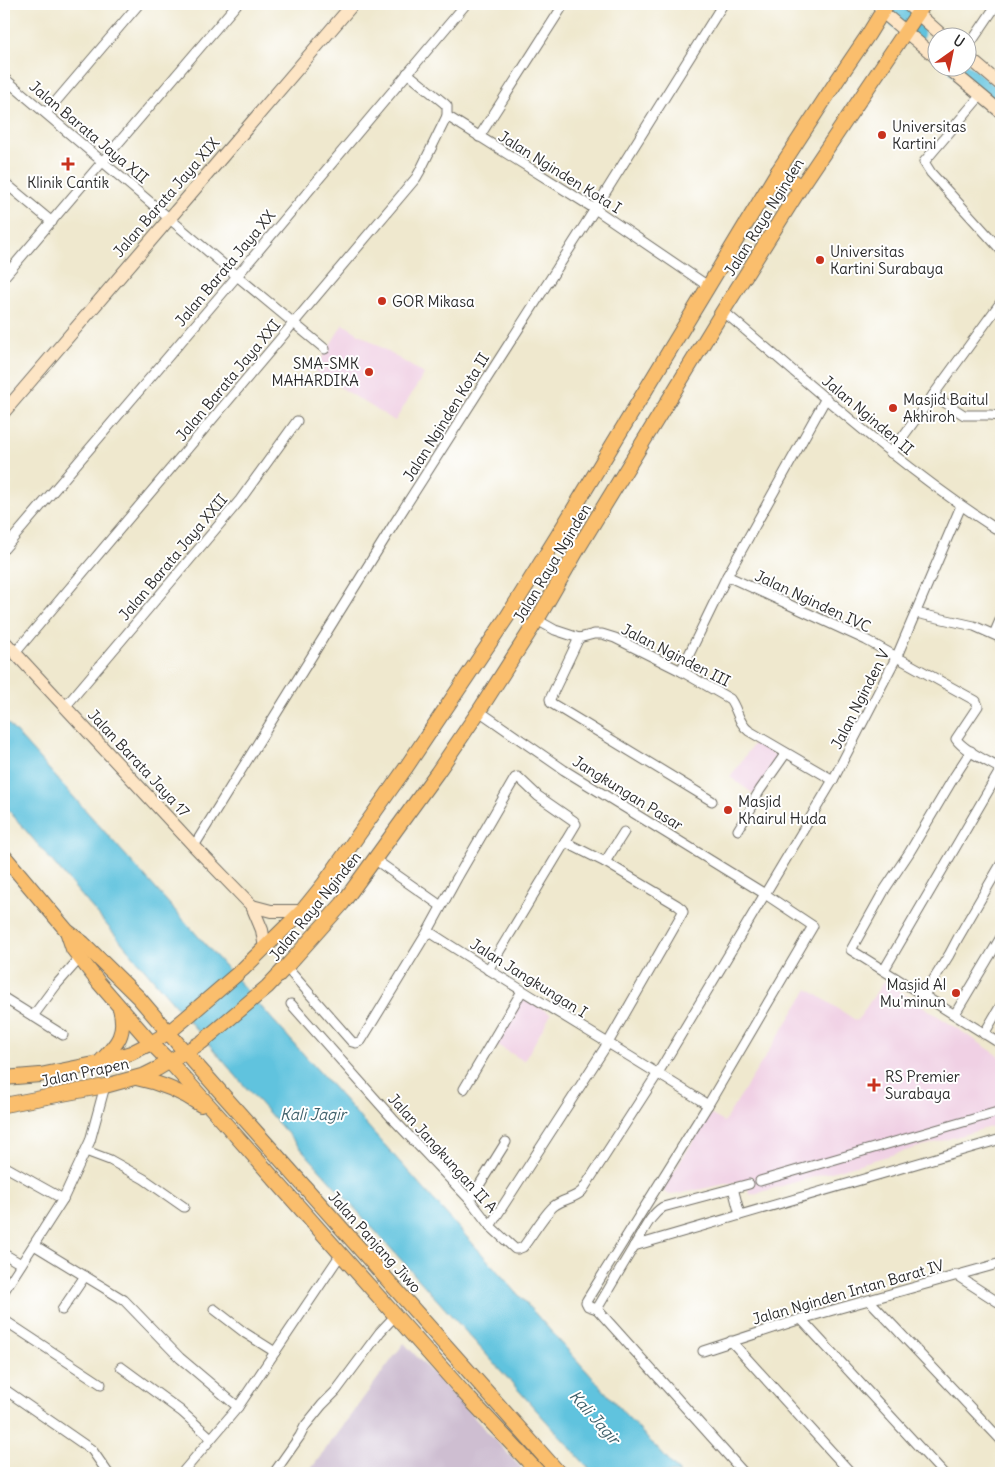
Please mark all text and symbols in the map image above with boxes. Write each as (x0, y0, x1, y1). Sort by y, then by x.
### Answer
north arrow (928, 28, 978, 78)
text: U (950, 31, 968, 51)
street label: Jalan Barata Jaya XII (26, 77, 152, 187)
place label: Universitas Kartini (892, 117, 966, 153)
street label: Jalan Nginden Kota I (495, 127, 625, 217)
marker: Universitas Kartini (876, 129, 888, 141)
street label: Jalan Barata Jaya XIX (109, 133, 224, 261)
street label: Jalan Raya Nginden (720, 154, 808, 279)
marker: Klinik Cantik (61, 157, 75, 171)
place label: Klinik Cantik (27, 173, 109, 192)
street label: Jalan Barata Jaya XX (171, 206, 280, 330)
place label: Universitas Kartini Surabaya (830, 242, 944, 278)
marker: Universitas Kartini Surabaya (814, 254, 826, 266)
place label: GOR Mikasa (392, 292, 475, 311)
marker: GOR Mikasa (376, 295, 388, 307)
street label: Jalan Barata Jaya XXI (172, 315, 284, 445)
street label: Jalan Nginden Kota II (399, 349, 493, 485)
place label: SMA-SMK MAHARDIKA (271, 354, 360, 390)
marker: SMA-SMK MAHARDIKA (363, 366, 375, 378)
street label: Jalan Nginden II (819, 371, 917, 459)
place label: Masjid Baitul Akhiroh (903, 390, 988, 426)
marker: Masjid Baitul Akhiroh (887, 402, 899, 414)
street label: Jalan Barata Jaya XXII (115, 490, 231, 624)
street label: Jalan Raya Nginden (509, 500, 595, 626)
street label: Jalan Nginden IVC (752, 566, 874, 636)
street label: Jalan Nginden III (618, 619, 734, 691)
street label: Jalan Nginden V (827, 646, 893, 752)
street label: Jalan Barata Jaya 17 (84, 705, 194, 821)
street label: Jangkungan Pasar (569, 751, 687, 835)
place label: Masjid Khairul Huda (738, 792, 827, 828)
marker: Masjid Khairul Huda (722, 804, 734, 816)
street label: Jalan Raya Nginden (265, 847, 365, 964)
street label: Jalan Jangkungan I (467, 934, 591, 1022)
place label: Masjid Al Mu'minun (880, 975, 946, 1011)
marker: Masjid Al Mu'minun (950, 987, 962, 999)
street label: Jalan Prapen (39, 1053, 131, 1091)
place label: RS Premier Surabaya (885, 1067, 960, 1103)
marker: RS Premier Surabaya (867, 1078, 881, 1092)
street label: Jalan Jangkungan II A (384, 1089, 502, 1217)
water label: Kali Jagir (280, 1104, 349, 1124)
street label: Jalan Panjang Jiwo (324, 1187, 426, 1297)
street label: Jalan Nginden Intan Barat IV (750, 1256, 946, 1328)
water label: Kali Jagir (565, 1386, 626, 1450)

